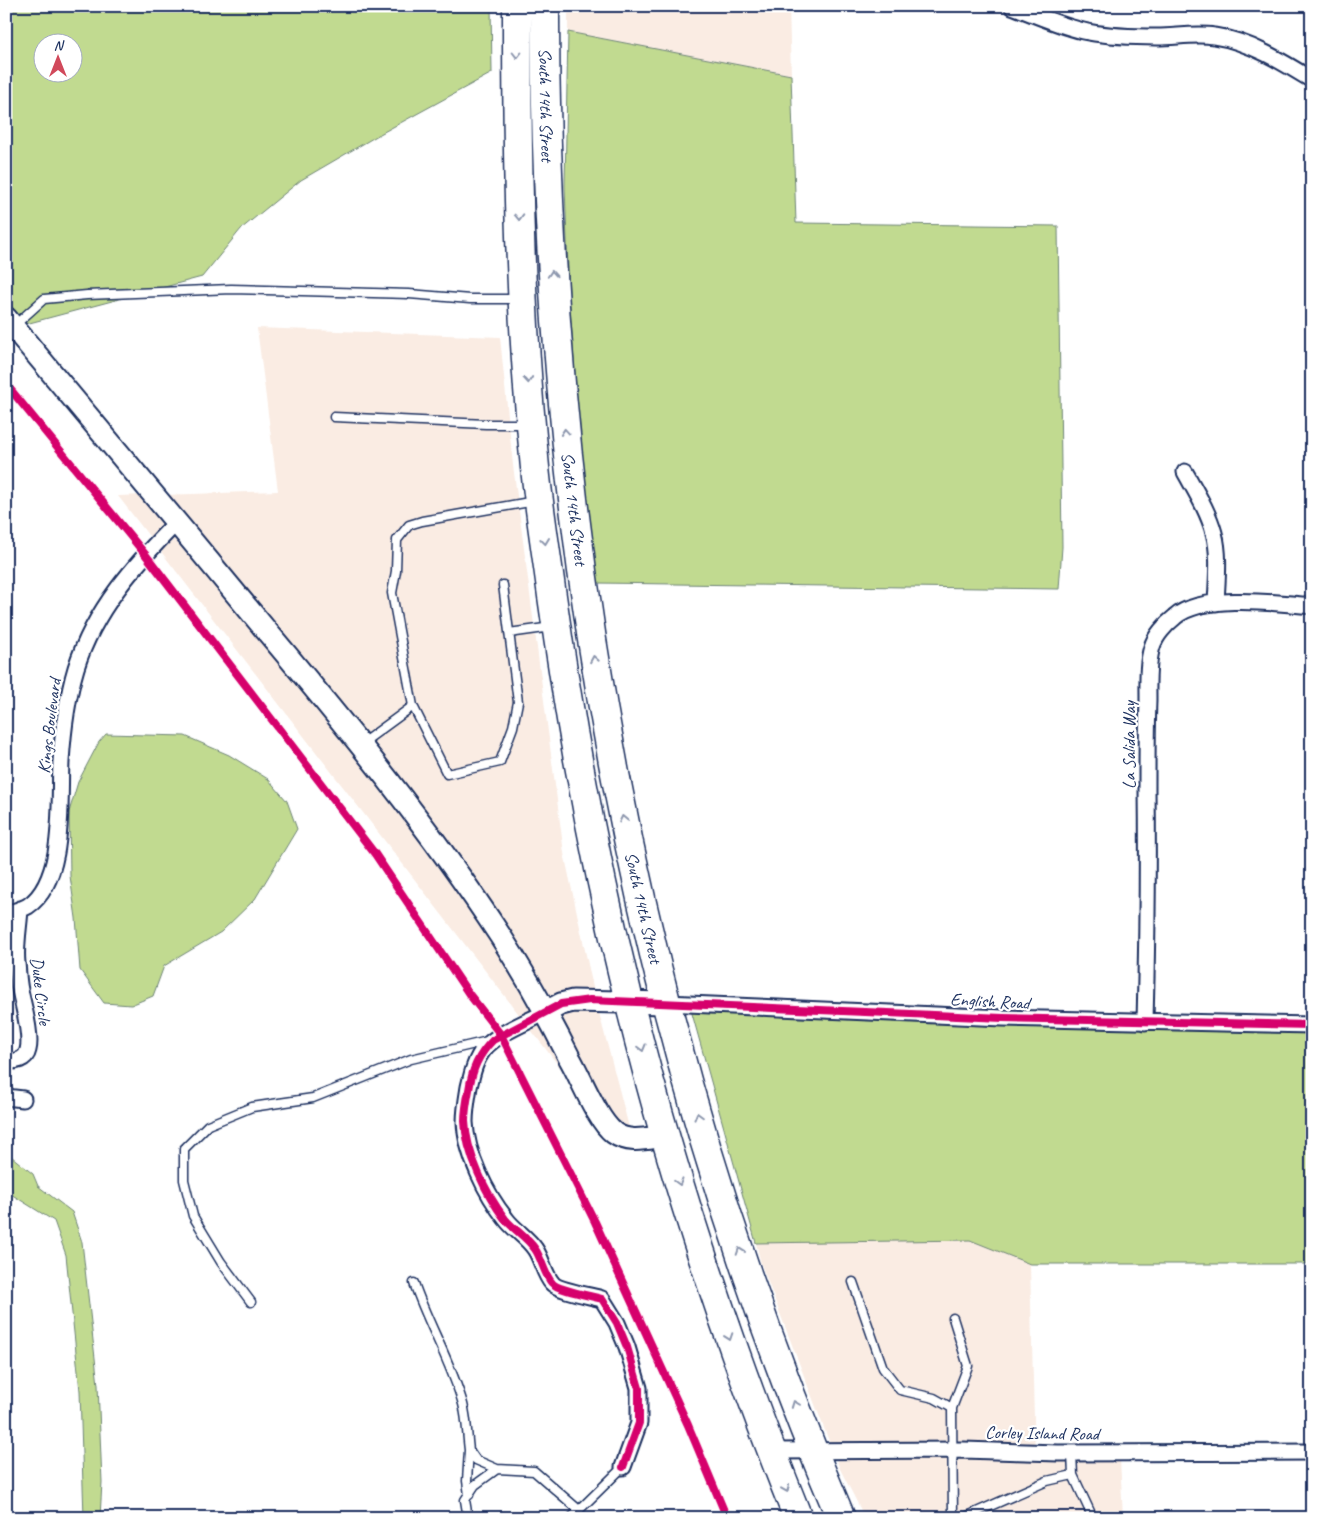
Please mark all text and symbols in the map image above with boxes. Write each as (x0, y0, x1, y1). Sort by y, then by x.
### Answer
north arrow (32, 32, 82, 82)
text: N (54, 37, 65, 54)
street label: South 14th Street (534, 48, 559, 164)
one-way arrow (512, 52, 522, 59)
one-way arrow (514, 214, 524, 222)
one-way arrow (547, 270, 558, 278)
one-way arrow (522, 376, 533, 384)
one-way arrow (560, 428, 571, 436)
street label: South 14th Street (557, 451, 592, 569)
one-way arrow (539, 538, 550, 546)
one-way arrow (590, 655, 600, 663)
street label: Kings Boulevard (32, 674, 66, 775)
street label: La Salida Way (1118, 699, 1140, 789)
one-way arrow (619, 814, 629, 823)
street label: South 14th Street (620, 850, 667, 968)
street label: Duke Circle (26, 956, 56, 1027)
street label: English Road (950, 988, 1033, 1014)
one-way arrow (636, 1044, 646, 1052)
one-way arrow (694, 1113, 704, 1121)
one-way arrow (674, 1178, 684, 1186)
one-way arrow (736, 1247, 746, 1256)
one-way arrow (723, 1332, 733, 1341)
one-way arrow (790, 1400, 801, 1409)
street label: Corley Island Road (985, 1421, 1102, 1445)
one-way arrow (780, 1484, 791, 1493)

